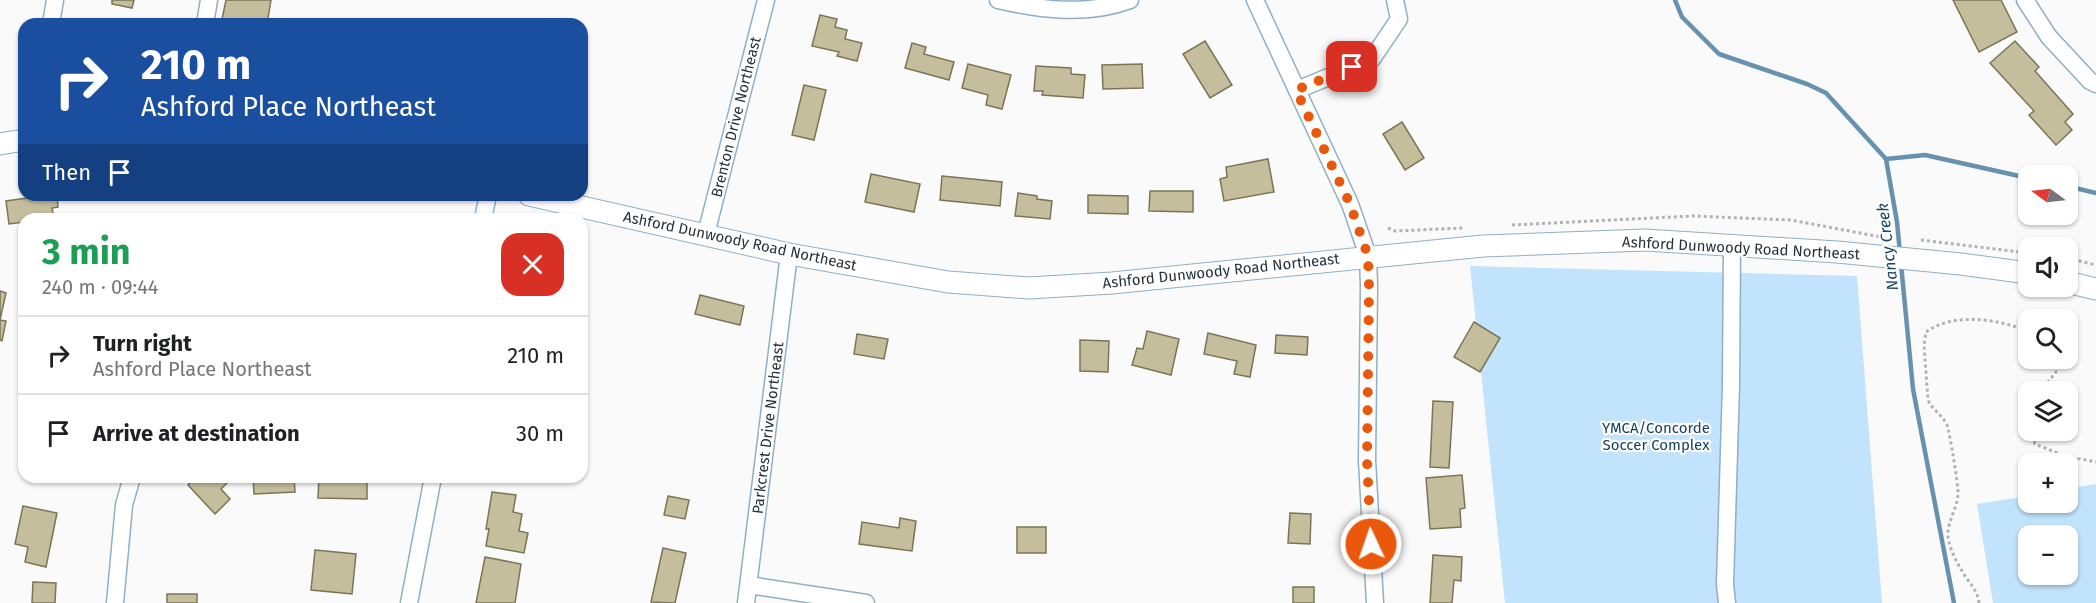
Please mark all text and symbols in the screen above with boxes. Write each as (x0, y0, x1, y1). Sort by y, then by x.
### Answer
street label: Brenton Drive Northeast (707, 34, 765, 199)
text: 210 m (141, 40, 251, 90)
pin (1326, 41, 1377, 92)
icon: right (42, 42, 120, 120)
icon: arrive (1335, 50, 1368, 83)
text: Ashford Place Northeast (141, 91, 436, 123)
icon: arrive (103, 156, 136, 189)
text: Then (42, 159, 91, 186)
north arrow (2018, 165, 2078, 225)
map controls (2018, 165, 2078, 585)
water label: Nancy Creek (1873, 202, 1902, 292)
street label: Ashford Dunwoody Road Northeast (622, 207, 859, 275)
text: 3 min (42, 230, 131, 274)
button: close (501, 233, 564, 296)
street label: Ashford Dunwoody Road Northeast (1622, 233, 1861, 263)
button: sound (2018, 237, 2078, 297)
street label: Ashford Dunwoody Road Northeast (1102, 250, 1341, 292)
text: 240 m · 09:44 (42, 275, 158, 299)
button: search (2018, 309, 2078, 369)
text: Turn right (93, 330, 192, 357)
icon: right (42, 339, 75, 372)
street label: Parkcrest Drive Northeast (749, 340, 788, 515)
text: 210 m (507, 342, 564, 369)
text: Ashford Place Northeast (93, 357, 311, 381)
button: layers (2018, 381, 2078, 441)
icon: arrive (42, 417, 75, 450)
park label: YMCA/Concorde Soccer Complex (1602, 419, 1710, 454)
text: Arrive at destination (93, 420, 300, 447)
text: 30 m (516, 420, 564, 447)
button: + (2018, 453, 2078, 513)
position arrow (1339, 512, 1403, 576)
button: − (2018, 525, 2078, 585)

